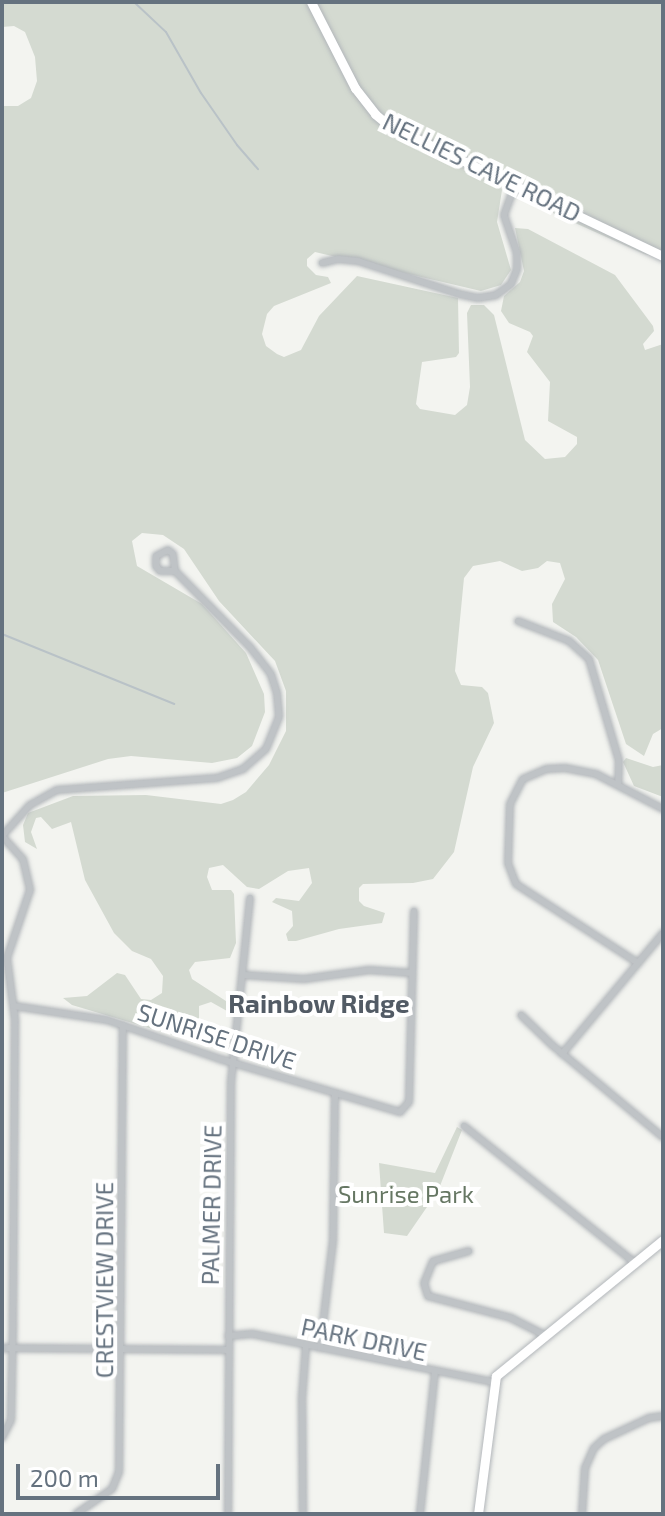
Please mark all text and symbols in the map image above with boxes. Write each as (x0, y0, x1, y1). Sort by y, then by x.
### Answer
street label: NELLIES CAVE ROAD (378, 107, 586, 227)
district label: Rainbow Ridge (228, 987, 410, 1019)
street label: SUNRISE DRIVE (134, 997, 300, 1075)
street label: PALMER DRIVE (195, 1125, 227, 1285)
park label: Sunrise Park (338, 1180, 474, 1208)
street label: CRESTVIEW DRIVE (90, 1182, 118, 1378)
street label: PARK DRIVE (299, 1312, 429, 1366)
scale bar (20, 1448, 224, 1498)
text: 200 m (30, 1463, 99, 1492)

